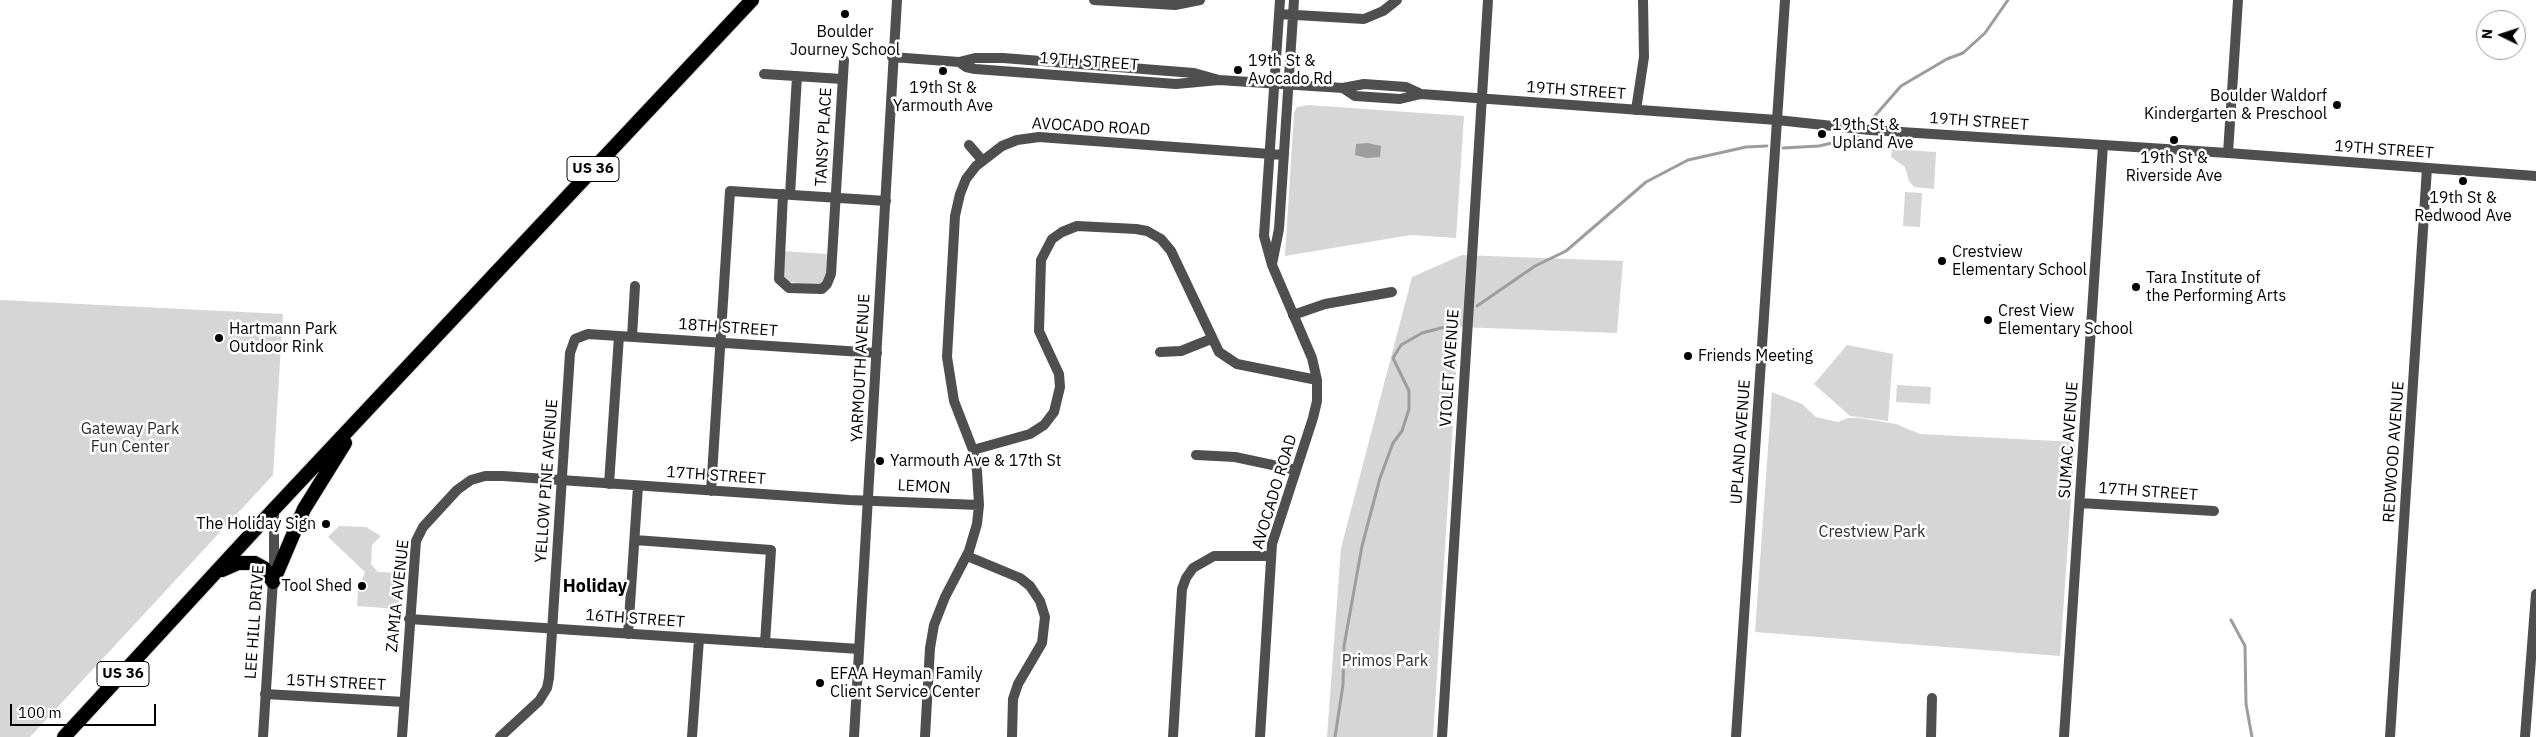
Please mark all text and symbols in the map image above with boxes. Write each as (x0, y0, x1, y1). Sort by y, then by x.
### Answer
marker: Boulder Journey School (839, 8, 851, 20)
north arrow (2476, 10, 2526, 60)
place label: Boulder Journey School (790, 22, 900, 60)
text: N (2478, 28, 2496, 40)
street label: 19TH STREET (1039, 49, 1139, 75)
place label: 19th St & Avocado Rd (1248, 51, 1333, 89)
marker: 19th St & Avocado Rd (1232, 64, 1244, 76)
marker: 19th St & Yarmouth Ave (937, 65, 949, 77)
place label: 19th St & Yarmouth Ave (893, 78, 993, 116)
street label: 19TH STREET (1526, 78, 1626, 104)
place label: Boulder Waldorf Kindergarten & Preschool (2144, 86, 2327, 124)
street label: TANSY PLACE (812, 87, 836, 187)
marker: Boulder Waldorf Kindergarten & Preschool (2331, 99, 2343, 111)
street label: 19TH STREET (1929, 109, 2029, 135)
street label: AVOCADO ROAD (1031, 114, 1151, 140)
place label: 19th St & Upland Ave (1832, 115, 1914, 153)
marker: 19th St & Upland Ave (1816, 128, 1828, 140)
marker: 19th St & Riverside Ave (2168, 134, 2180, 146)
street label: 19TH STREET (2334, 137, 2434, 163)
place label: 19th St & Riverside Ave (2126, 148, 2222, 186)
road number: US 36 (567, 156, 619, 182)
marker: 19th St & Redwood Ave (2457, 175, 2469, 187)
place label: 19th St & Redwood Ave (2414, 188, 2512, 226)
place label: Crestview Elementary School (1952, 242, 2087, 280)
marker: Crestview Elementary School (1936, 255, 1948, 267)
place label: Tara Institute of the Performing Arts (2146, 268, 2286, 306)
marker: Tara Institute of the Performing Arts (2130, 281, 2142, 293)
street label: YARMOUTH AVENUE (848, 293, 874, 443)
place label: Crest View Elementary School (1998, 301, 2133, 339)
street label: VIOLET AVENUE (1436, 309, 1464, 427)
marker: Crest View Elementary School (1982, 314, 1994, 326)
street label: 18TH STREET (678, 315, 778, 341)
place label: Hartmann Park Outdoor Rink (229, 319, 337, 357)
marker: Hartmann Park Outdoor Rink (213, 332, 225, 344)
place label: Friends Meeting (1698, 346, 1813, 366)
marker: Friends Meeting (1682, 350, 1694, 362)
street label: UPLAND AVENUE (1727, 379, 1755, 505)
street label: SUMAC AVENUE (2055, 381, 2083, 499)
street label: REDWOOD AVENUE (2379, 381, 2409, 523)
street label: YELLOW PINE AVENUE (532, 398, 562, 564)
park label: Gateway Park Fun Center (81, 419, 179, 457)
street label: AVOCADO ROAD (1248, 432, 1302, 552)
place label: Yarmouth Ave & 17th St (890, 451, 1061, 471)
marker: Yarmouth Ave & 17th St (874, 455, 886, 467)
street label: 17TH STREET (666, 463, 766, 489)
street label: LEMON (897, 476, 951, 498)
street label: 17TH STREET (2098, 479, 2198, 505)
place label: The Holiday Sign (196, 514, 316, 534)
marker: The Holiday Sign (320, 518, 332, 530)
park label: Crestview Park (1819, 522, 1925, 542)
street label: ZAMIA AVENUE (383, 539, 413, 653)
street label: LEE HILL DRIVE (241, 564, 269, 680)
place label: Tool Shed (281, 576, 352, 596)
district label: Holiday (563, 576, 627, 598)
marker: Tool Shed (356, 580, 368, 592)
street label: 16TH STREET (585, 606, 685, 632)
park label: Primos Park (1342, 651, 1428, 671)
road number: US 36 (97, 662, 149, 686)
place label: EFAA Heyman Family Client Service Center (830, 664, 982, 702)
street label: 15TH STREET (286, 671, 386, 695)
marker: EFAA Heyman Family Client Service Center (814, 677, 826, 689)
scale bar (12, 694, 159, 726)
text: 100 m (18, 703, 62, 722)

